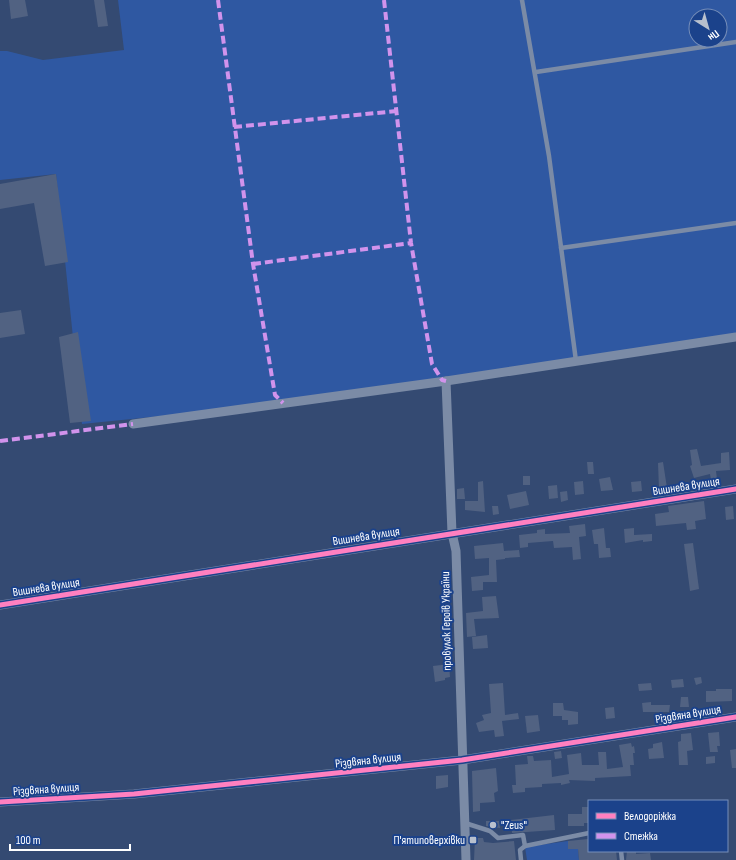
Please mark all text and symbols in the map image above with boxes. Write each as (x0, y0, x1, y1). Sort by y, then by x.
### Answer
north arrow (688, 8, 728, 48)
text: Пн (705, 27, 722, 44)
street label: Вишнева вулиця (651, 474, 721, 499)
street label: Вишнева вулиця (331, 524, 401, 549)
street label: провулок Героїв України (438, 571, 455, 671)
street label: Вишнева вулиця (11, 575, 81, 600)
street label: Різдвяна вулиця (654, 702, 722, 727)
street label: Різдвяна вулиця (334, 750, 402, 771)
street label: Різдвяна вулиця (12, 780, 80, 799)
legend (588, 800, 728, 852)
text: Велодоріжка (624, 809, 676, 824)
place label: "Zeus" (501, 818, 527, 833)
marker: "Zeus" (488, 820, 498, 830)
scale bar (10, 826, 130, 852)
text: Стежка (624, 829, 658, 844)
text: 100 m (16, 833, 41, 848)
place label: П'ятиповерхівки (394, 833, 465, 848)
marker: П'ятиповерхівки (468, 835, 478, 845)

